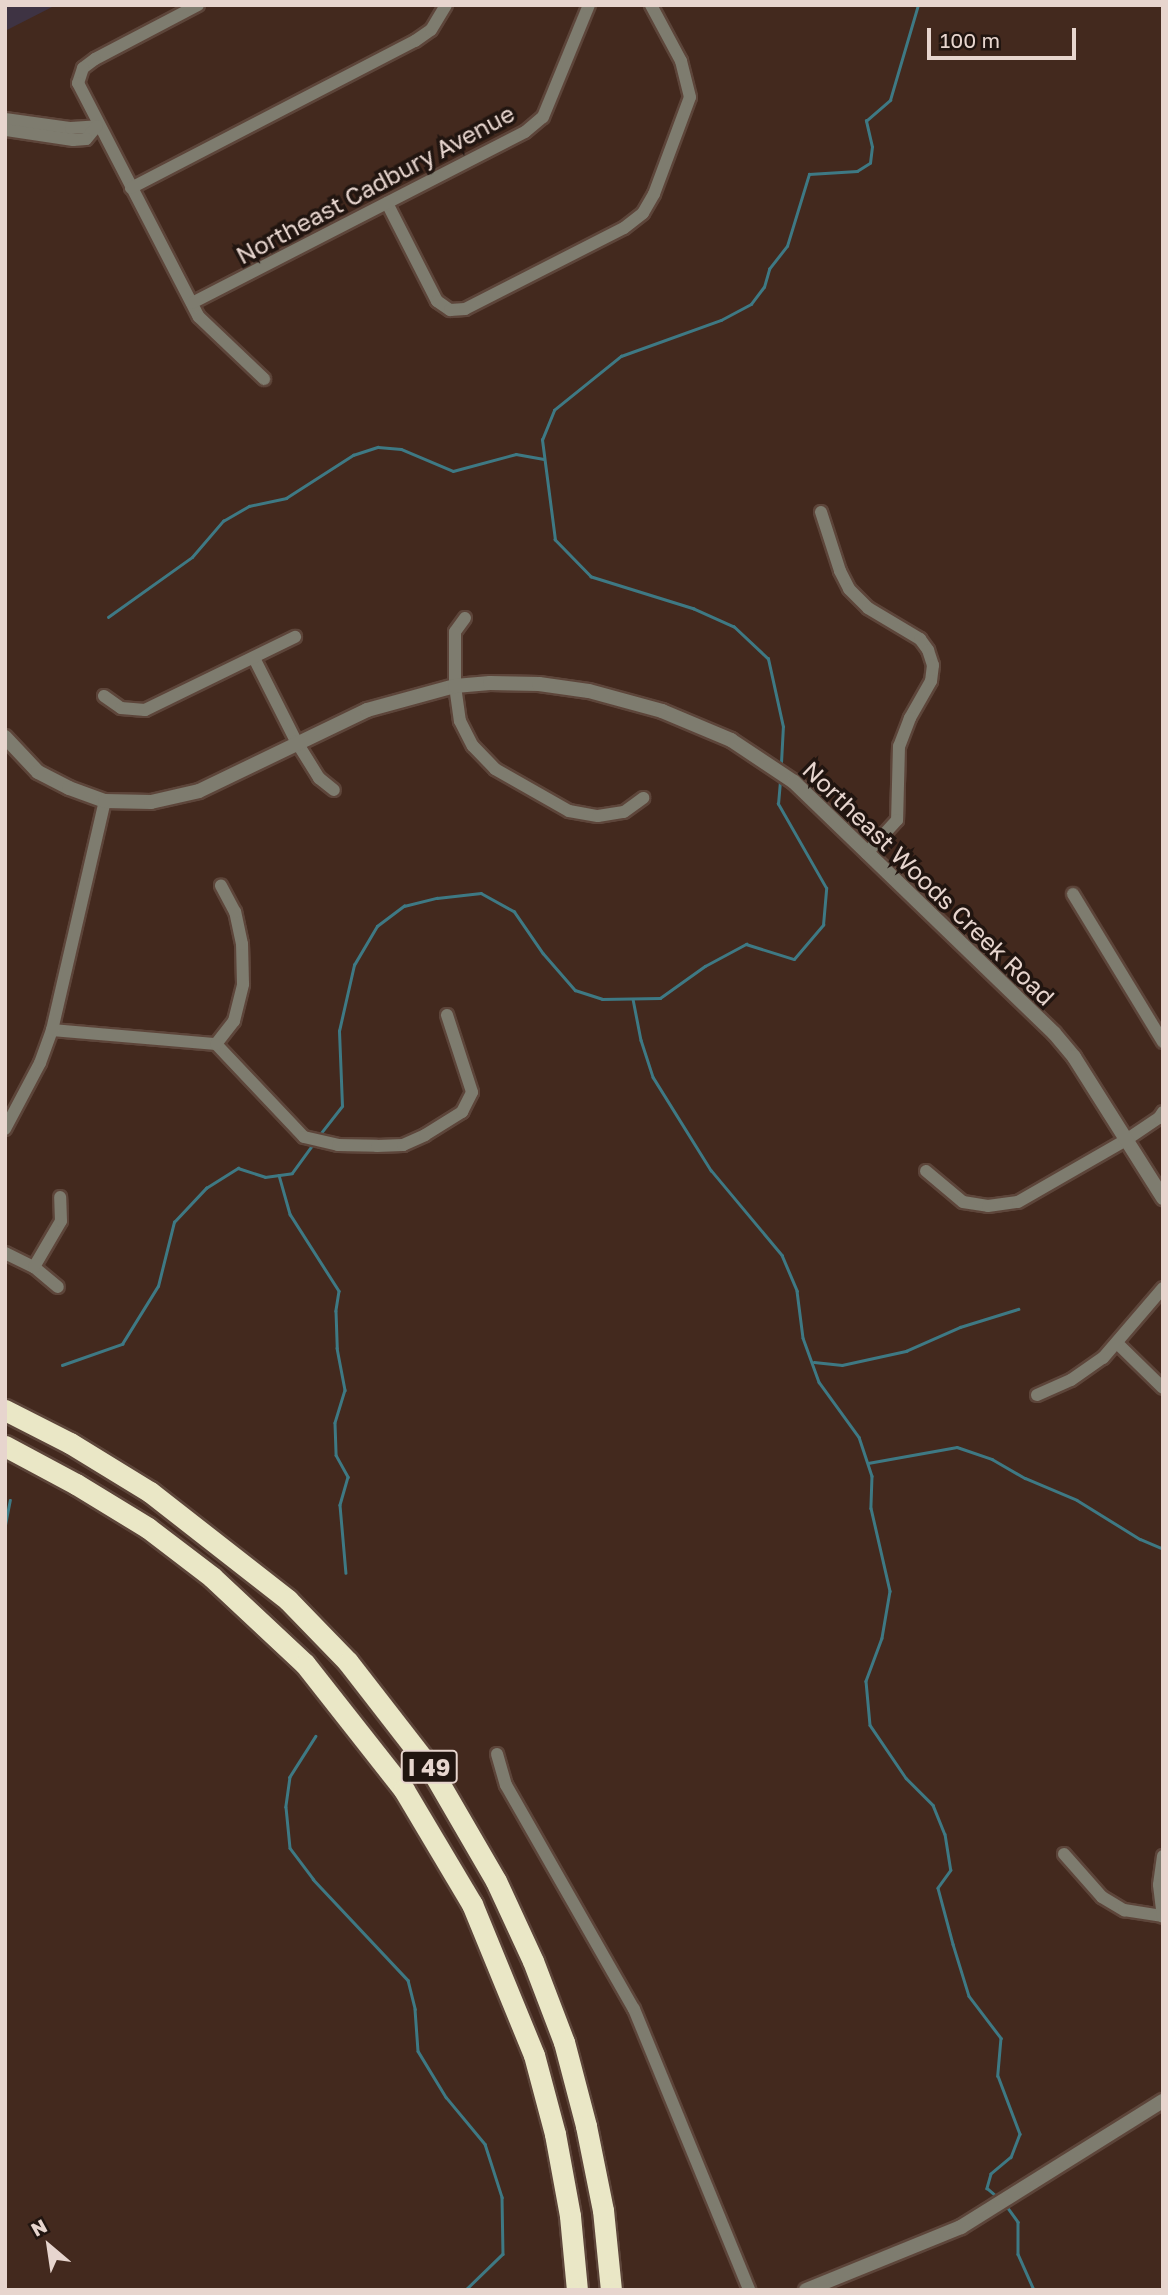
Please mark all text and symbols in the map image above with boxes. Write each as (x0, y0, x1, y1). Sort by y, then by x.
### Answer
scale bar (930, 14, 1079, 58)
text: 100 m (940, 27, 1000, 53)
street label: Northeast Cadbury Avenue (231, 98, 519, 270)
street label: Northeast Woods Creek Road (797, 755, 1061, 1011)
road number: I 49 (399, 1748, 459, 1786)
north arrow (14, 2211, 84, 2281)
text: N (27, 2214, 50, 2241)

